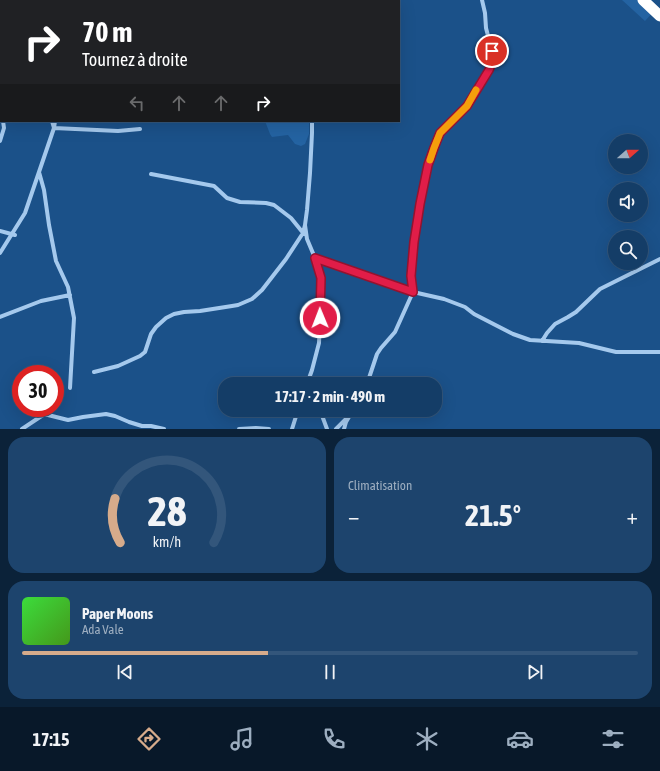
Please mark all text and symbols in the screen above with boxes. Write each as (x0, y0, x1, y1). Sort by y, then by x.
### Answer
icon: right (16, 16, 68, 68)
text: 70 m (82, 16, 132, 48)
pin (475, 34, 509, 68)
icon: arrive (481, 40, 503, 62)
text: Tournez à droite (82, 49, 188, 70)
icon: left (126, 92, 148, 114)
icon: ahead (168, 92, 190, 114)
icon: ahead (210, 92, 232, 114)
icon: right (252, 92, 274, 114)
north arrow (608, 134, 648, 174)
map controls (608, 134, 648, 270)
button: sound (608, 182, 648, 222)
button: search (608, 230, 648, 270)
position arrow (299, 297, 341, 339)
speed limit sign: 30 (12, 365, 64, 417)
text: 17:17 · 2 min · 490 m (275, 388, 385, 405)
text: Climatisation (348, 478, 412, 493)
text: 28 (147, 487, 187, 535)
text: 21.5° (465, 498, 521, 532)
text: − (348, 503, 359, 529)
text: + (627, 503, 638, 529)
text: km/h (153, 534, 181, 550)
text: Paper Moons (82, 605, 153, 622)
text: Ada Vale (82, 622, 124, 637)
icon: previous (114, 661, 136, 683)
icon: pause (319, 661, 341, 683)
icon: next (524, 661, 546, 683)
icon: directions (135, 725, 163, 753)
icon: music (228, 725, 256, 753)
icon: phone (320, 725, 348, 753)
icon: climate (413, 725, 441, 753)
icon: car (506, 725, 534, 753)
icon: filters (599, 725, 627, 753)
text: 17:15 (32, 729, 70, 750)

